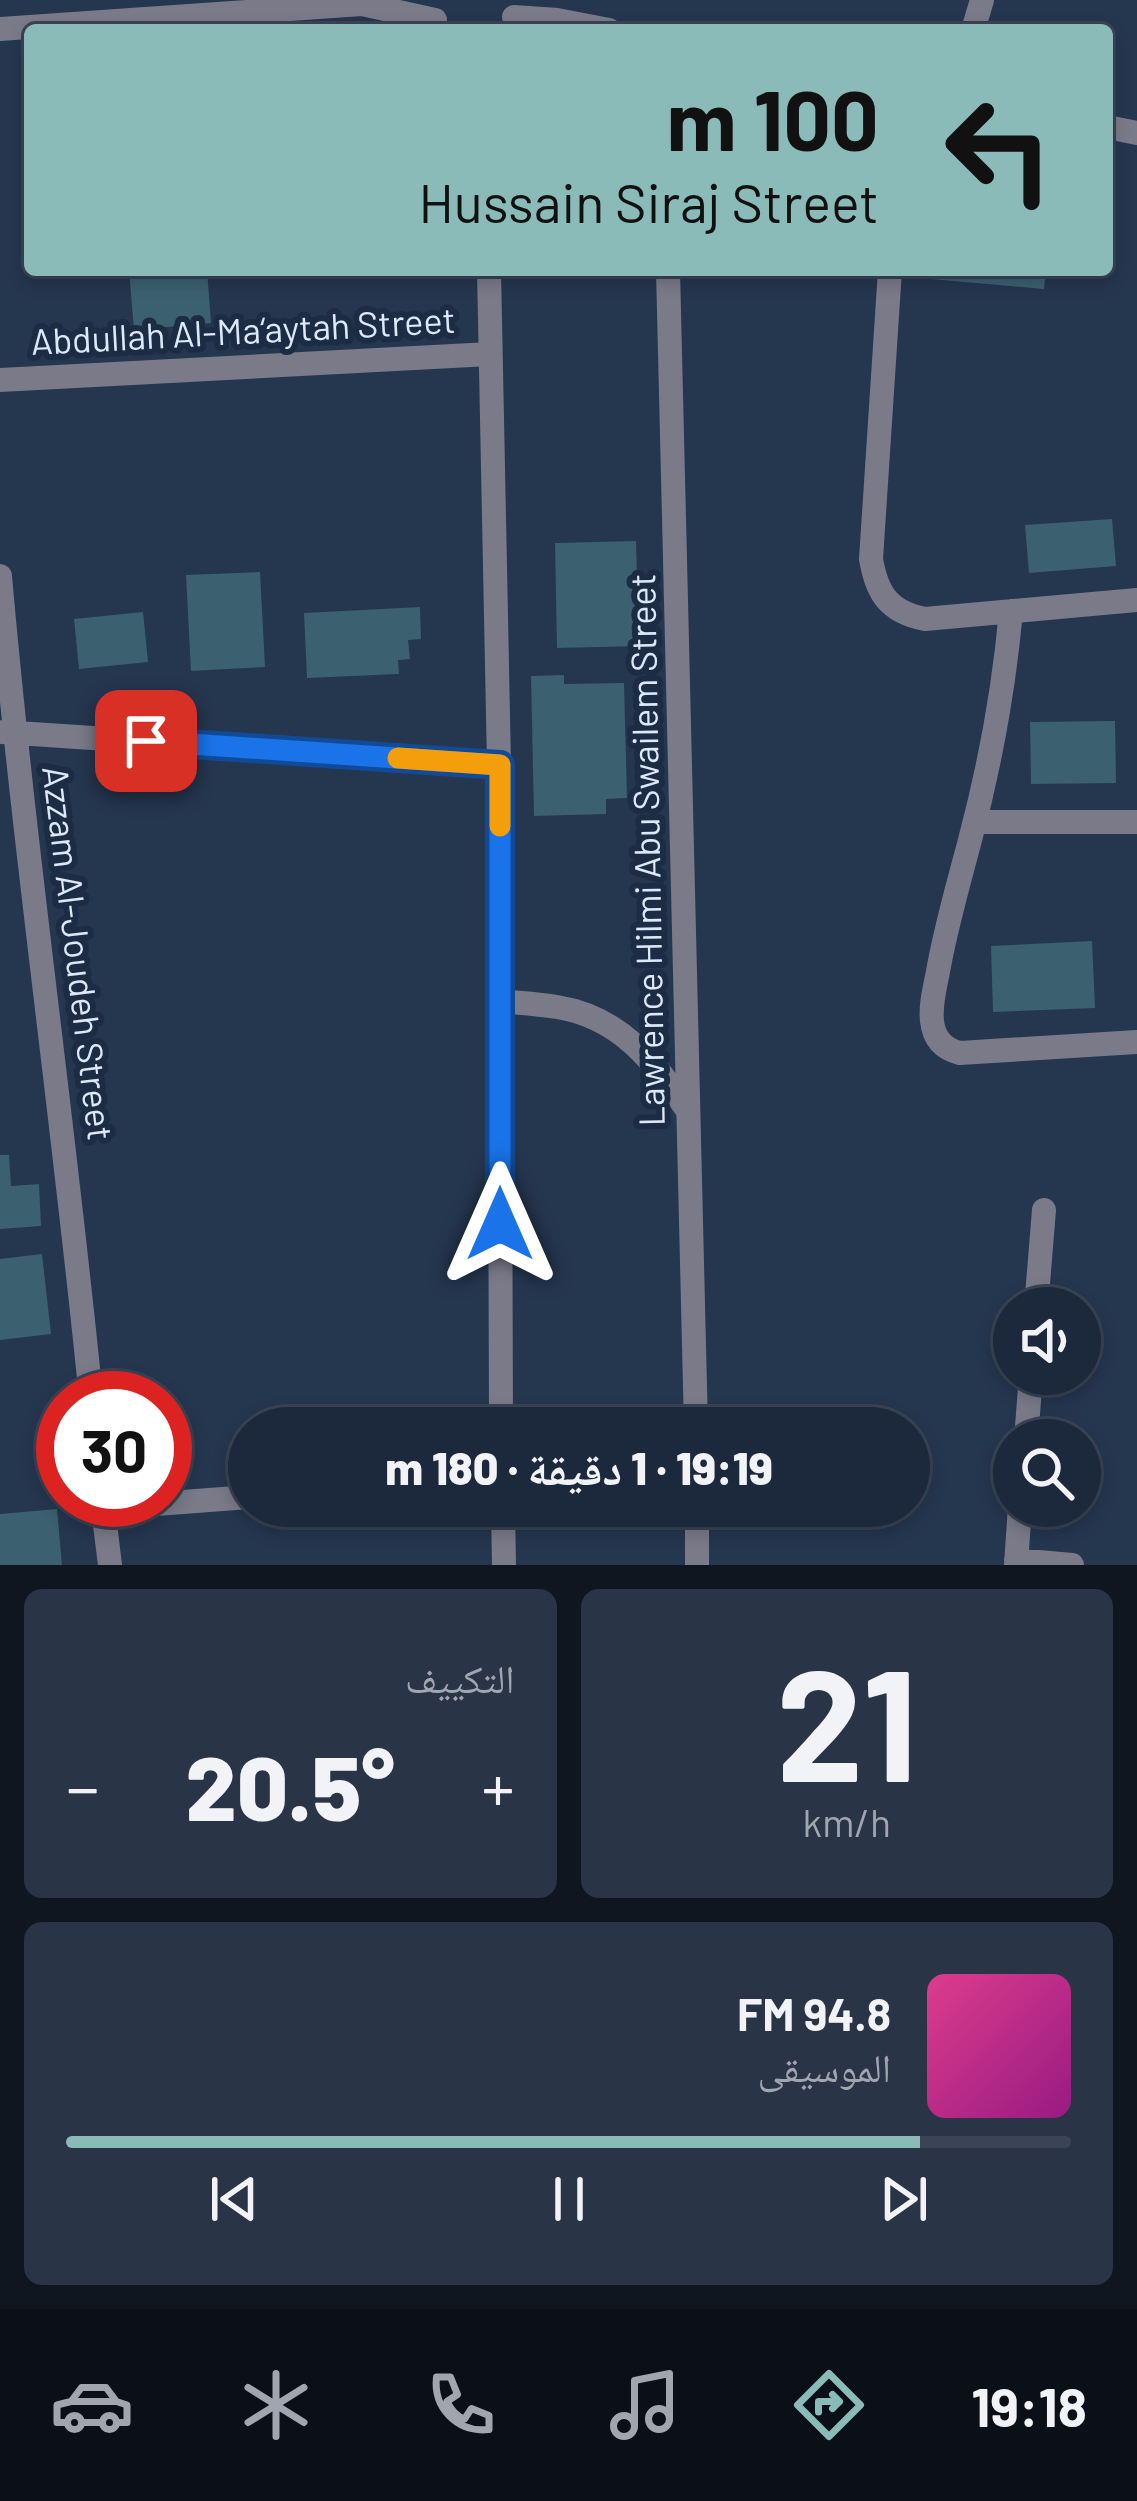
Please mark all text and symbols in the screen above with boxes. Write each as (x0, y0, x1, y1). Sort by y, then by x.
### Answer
text: 100 m (667, 67, 879, 168)
icon: left (921, 72, 1077, 228)
text: Hussain Siraj Street (418, 169, 879, 234)
street label: Abdullah Al-Ma‘aytah Street (30, 297, 456, 362)
street label: Lawrence Hilmi Abu Swailem Street (619, 573, 672, 1127)
pin (95, 690, 197, 792)
icon: arrive (113, 708, 179, 774)
street label: Azzam Al-Joudeh Street (35, 763, 124, 1143)
position arrow (437, 1161, 563, 1287)
map controls (993, 1287, 1101, 1527)
button: sound (993, 1287, 1101, 1395)
speed limit sign: 30 (36, 1371, 192, 1527)
button: search (993, 1419, 1101, 1527)
text: 19:19 · 1 دقيقة · 180 m (385, 1440, 773, 1494)
text: 21 (776, 1626, 918, 1813)
text: التكييف (405, 1654, 515, 1701)
text: 20.5° (186, 1731, 395, 1839)
text: − (66, 1746, 99, 1825)
text: + (482, 1746, 515, 1825)
text: km/h (803, 1798, 891, 1845)
text: 94.8 FM (737, 1986, 891, 2040)
text: الموسيقى (758, 2043, 891, 2090)
icon: previous (201, 2166, 267, 2232)
icon: pause (536, 2166, 602, 2232)
icon: next (871, 2166, 937, 2232)
icon: car (50, 2363, 134, 2447)
icon: climate (234, 2363, 318, 2447)
icon: phone (419, 2363, 503, 2447)
icon: music (603, 2363, 687, 2447)
icon: directions (787, 2363, 871, 2447)
text: 19:18 (971, 2373, 1087, 2438)

